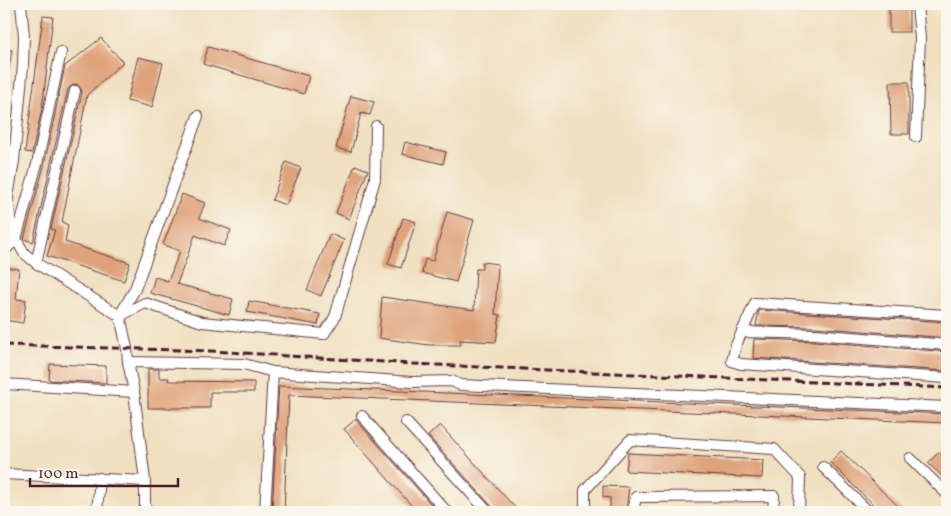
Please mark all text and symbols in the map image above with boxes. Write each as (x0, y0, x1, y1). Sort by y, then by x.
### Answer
scale bar (30, 456, 178, 488)
text: 100 m (38, 464, 78, 485)

